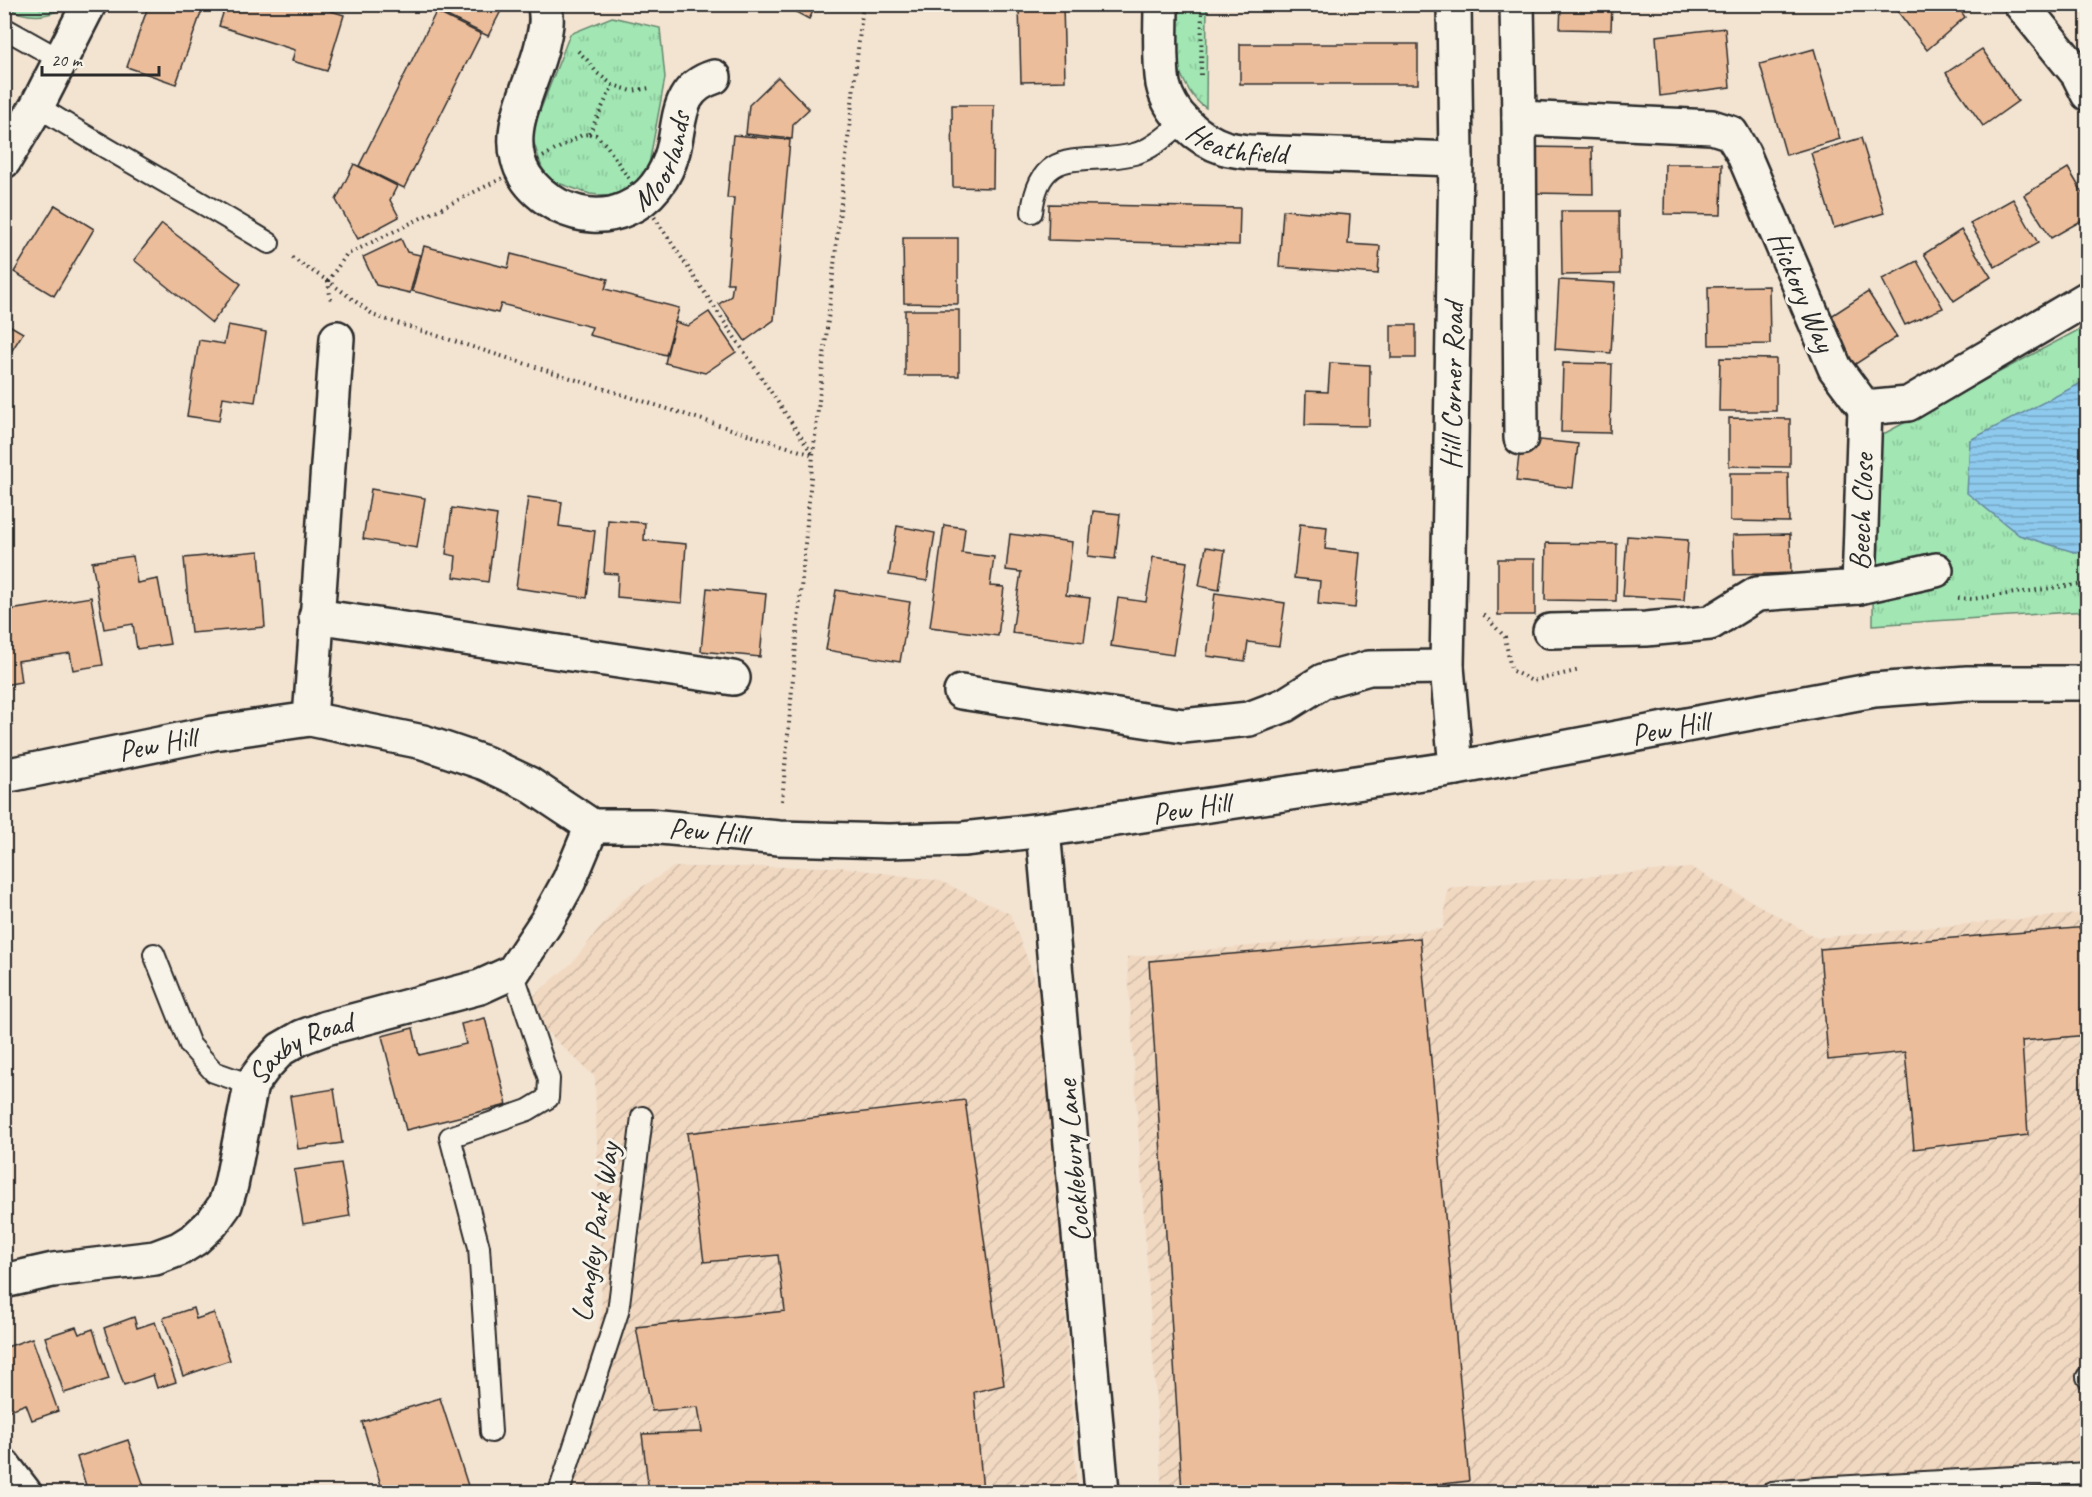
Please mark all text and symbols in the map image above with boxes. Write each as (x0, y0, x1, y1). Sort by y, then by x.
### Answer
scale bar (42, 39, 159, 77)
text: 20 m (51, 49, 84, 71)
street label: Moorlands (624, 105, 700, 220)
street label: Heathfield (1179, 113, 1292, 172)
street label: Hickory Way (1760, 225, 1845, 359)
street label: Hill Corner Road (1432, 298, 1473, 470)
street label: Beech Close (1840, 451, 1882, 571)
street label: Pew Hill (1628, 701, 1717, 754)
street label: Pew Hill (115, 717, 204, 770)
street label: Pew Hill (1149, 782, 1238, 833)
street label: Pew Hill (667, 809, 754, 854)
street label: Saxby Road (239, 1002, 360, 1092)
street label: Cocklebury Lane (1047, 1076, 1099, 1244)
street label: Langley Park Way (562, 1137, 628, 1324)

